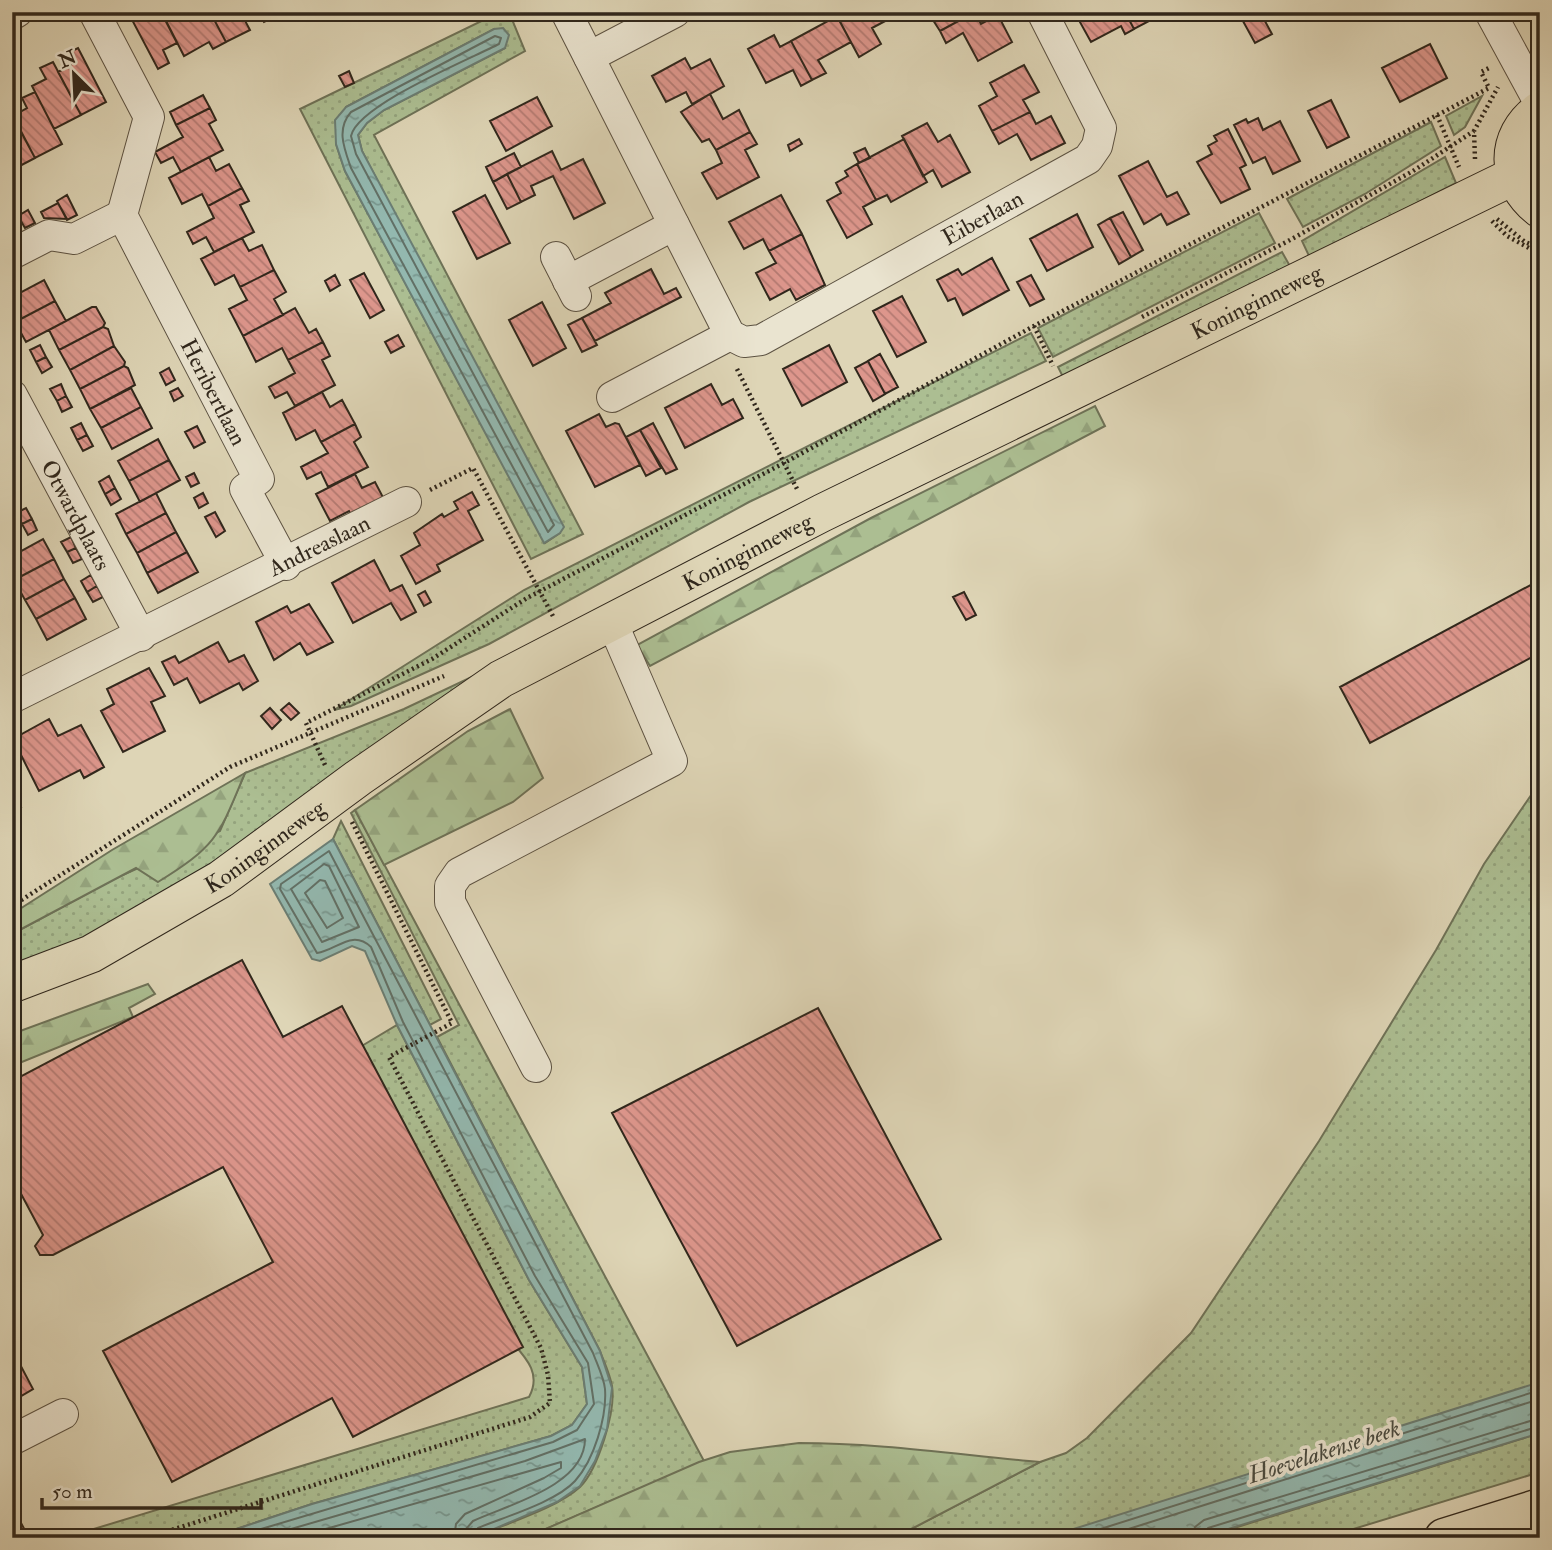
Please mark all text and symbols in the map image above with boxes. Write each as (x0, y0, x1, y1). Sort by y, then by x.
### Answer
north arrow (38, 38, 108, 108)
text: N (54, 45, 81, 74)
street label: Eiberlaan (937, 183, 1028, 252)
street label: Koninginneweg (1186, 257, 1327, 346)
street label: Heribertlaan (174, 334, 254, 451)
street label: Otwardplaats (35, 455, 118, 575)
street label: Koninginneweg (677, 506, 818, 597)
street label: Andreaslaan (263, 508, 375, 583)
street label: Koninginneweg (199, 792, 331, 900)
water label: Hoevelakense beek (1243, 1413, 1404, 1491)
scale bar (42, 1466, 261, 1510)
text: 50 m (52, 1478, 93, 1505)

